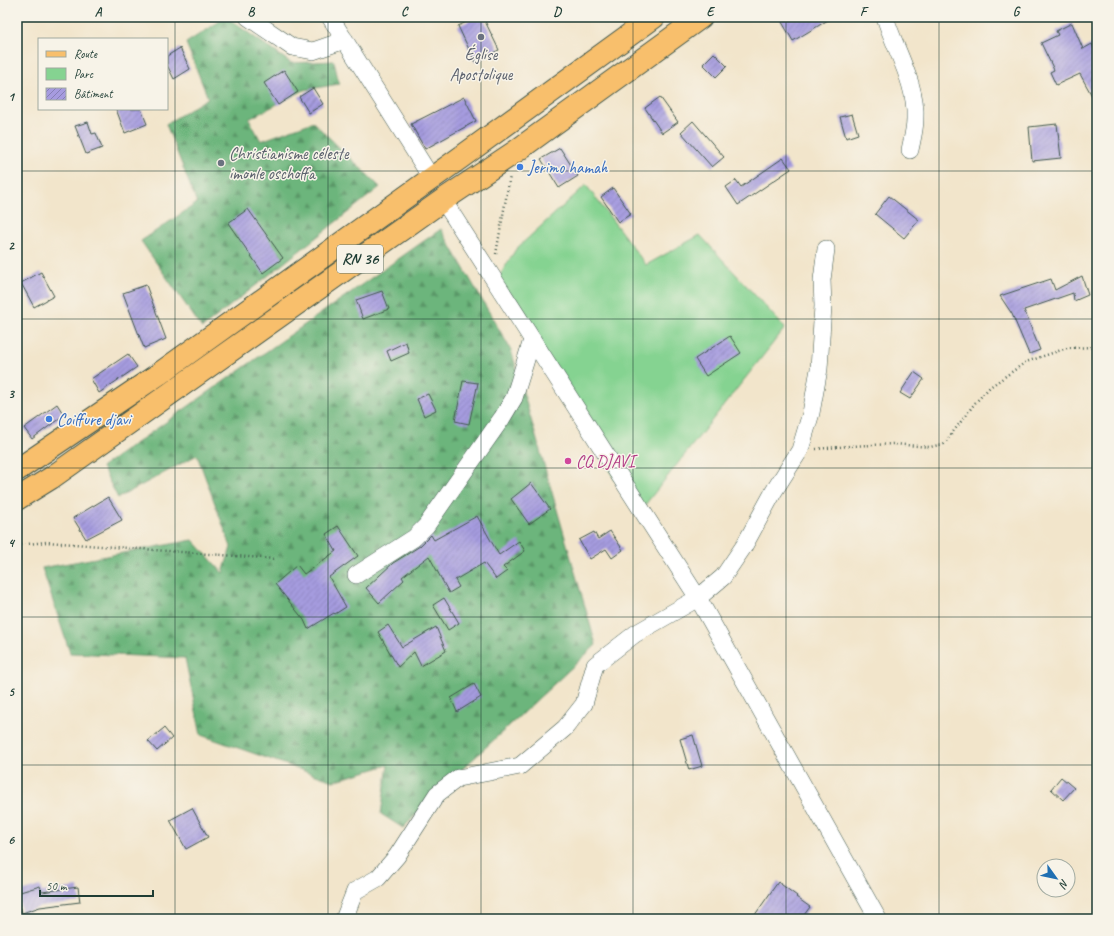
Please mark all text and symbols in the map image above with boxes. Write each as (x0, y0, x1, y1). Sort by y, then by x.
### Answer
text: A (95, 4, 103, 20)
text: B (248, 4, 256, 20)
text: C (401, 4, 409, 20)
text: D (553, 4, 562, 20)
text: E (707, 4, 716, 20)
text: F (860, 4, 869, 20)
text: G (1013, 4, 1021, 20)
marker: Église Apostolique (476, 32, 486, 42)
legend (38, 38, 168, 110)
place label: Église Apostolique (450, 43, 514, 85)
text: Route (74, 46, 98, 62)
text: Parc (74, 66, 94, 82)
text: Bâtiment (74, 86, 113, 102)
text: 1 (8, 89, 16, 105)
place label: Christianisme céleste imonle oschoffa (229, 143, 350, 184)
place label: Jerimo hamah (527, 157, 609, 178)
marker: Christianisme céleste imonle oschoffa (216, 158, 226, 168)
marker: Jerimo hamah (515, 162, 525, 172)
text: 2 (8, 238, 15, 254)
road number: RN 36 (337, 245, 383, 273)
text: 3 (8, 386, 15, 402)
place label: Coiffure djavi (57, 409, 133, 430)
marker: Coiffure djavi (44, 414, 54, 424)
place label: CQ DJAVI (576, 451, 639, 472)
marker: CQ DJAVI (563, 456, 573, 466)
text: 4 (8, 535, 16, 551)
text: 5 (8, 684, 15, 700)
text: 6 (8, 832, 15, 848)
north arrow (1036, 858, 1076, 898)
scale bar (40, 872, 153, 898)
text: N (1055, 877, 1072, 892)
text: 50 m (46, 878, 68, 894)

